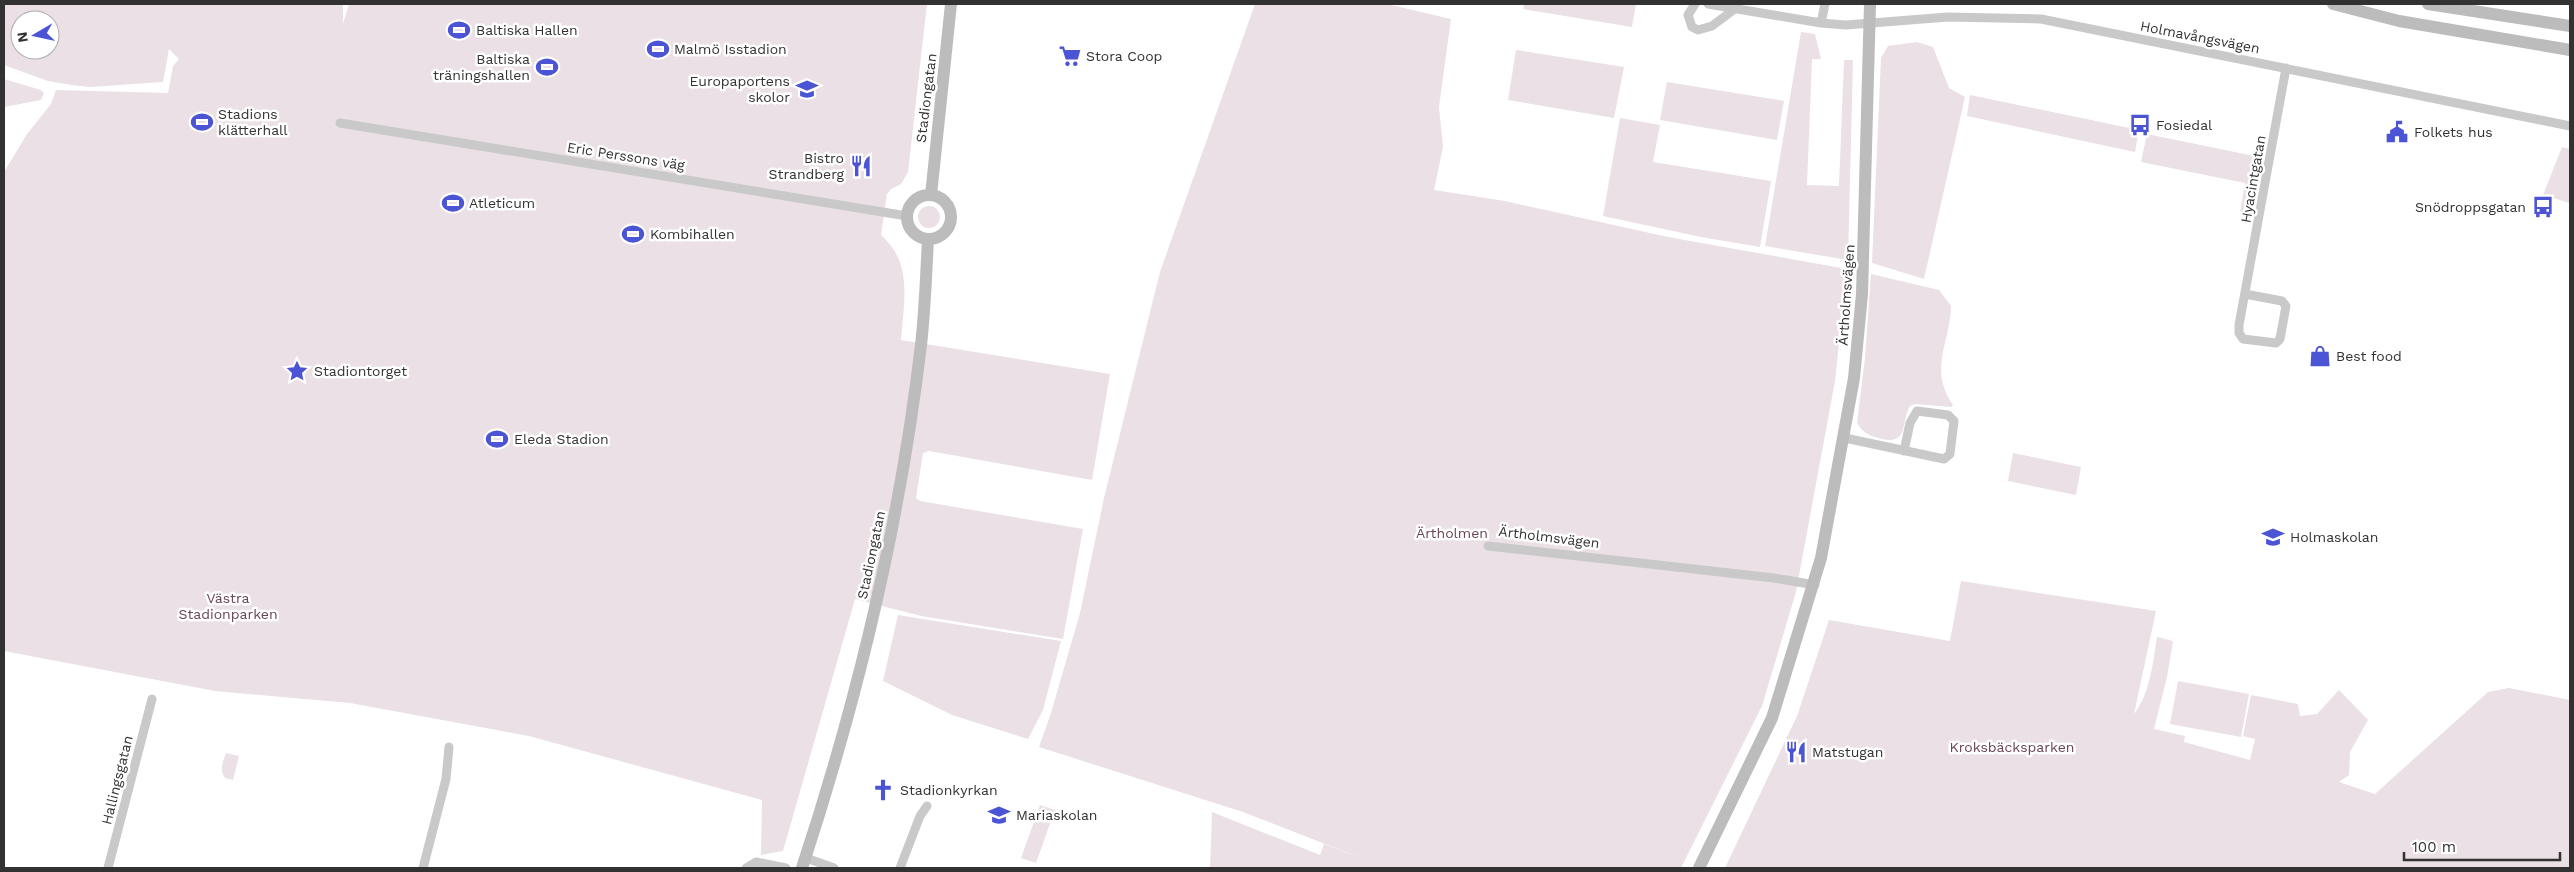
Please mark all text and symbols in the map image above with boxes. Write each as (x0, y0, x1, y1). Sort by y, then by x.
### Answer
north arrow (10, 10, 60, 60)
sports icon: Baltiska Hallen (446, 17, 472, 43)
street label: Holmavångsvägen (2139, 18, 2261, 56)
place label: Baltiska Hallen (476, 22, 578, 38)
text: N (13, 31, 31, 43)
sports icon: Malmö Isstadion (645, 36, 671, 62)
place label: Malmö Isstadion (674, 41, 787, 57)
supermarket icon: Stora Coop (1057, 43, 1083, 69)
place label: Stora Coop (1086, 48, 1162, 64)
place label: Baltiska träningshallen (433, 51, 530, 83)
street label: Stadiongatan (913, 52, 939, 144)
sports icon: Baltiska träningshallen (534, 54, 560, 80)
place label: Europaportens skolor (690, 73, 790, 105)
school or university icon: Europaportens skolor (794, 76, 820, 102)
place label: Stadions klätterhall (218, 106, 288, 138)
sports icon: Stadions klätterhall (189, 109, 215, 135)
bus stop icon: Fosiedal (2127, 112, 2153, 138)
place label: Fosiedal (2156, 117, 2213, 133)
public building icon: Folkets hus (2384, 119, 2410, 145)
place label: Folkets hus (2414, 124, 2493, 140)
street label: Hyacintgatan (2237, 134, 2269, 224)
street label: Eric Perssons väg (566, 139, 687, 173)
place label: Bistro Strandberg (769, 150, 845, 182)
restaurant icon: Bistro Strandberg (848, 153, 874, 179)
sports icon: Atleticum (440, 190, 466, 216)
bus stop icon: Snödroppsgatan (2530, 194, 2556, 220)
place label: Atleticum (469, 195, 535, 211)
place label: Snödroppsgatan (2415, 199, 2526, 215)
sports icon: Kombihallen (620, 221, 646, 247)
place label: Kombihallen (650, 226, 735, 242)
street label: Ärtholmsvägen (1834, 244, 1858, 346)
shop icon: Best food (2307, 343, 2333, 369)
place label: Best food (2336, 348, 2402, 364)
place icon: Stadiontorget (284, 358, 310, 384)
place label: Stadiontorget (314, 363, 407, 379)
sports icon: Eleda Stadion (484, 426, 510, 452)
place label: Eleda Stadion (514, 431, 609, 447)
street label: Stadiongatan (854, 509, 888, 601)
street label: Ärtholmsvägen (1498, 523, 1600, 551)
school or university icon: Holmaskolan (2260, 524, 2286, 550)
park label: Ärtholmen (1416, 525, 1488, 541)
place label: Holmaskolan (2290, 529, 2378, 545)
park label: Västra Stadionparken (178, 590, 278, 622)
street label: Hallingsgatan (98, 734, 136, 826)
restaurant icon: Matstugan (1783, 739, 1809, 765)
park label: Kroksbäcksparken (1950, 739, 2074, 755)
place label: Matstugan (1812, 744, 1883, 760)
church icon: Stadionkyrkan (870, 777, 896, 803)
place label: Stadionkyrkan (900, 782, 998, 798)
school or university icon: Mariaskolan (986, 802, 1012, 828)
place label: Mariaskolan (1016, 807, 1098, 823)
scale bar (2404, 830, 2560, 862)
text: 100 m (2412, 838, 2456, 856)

